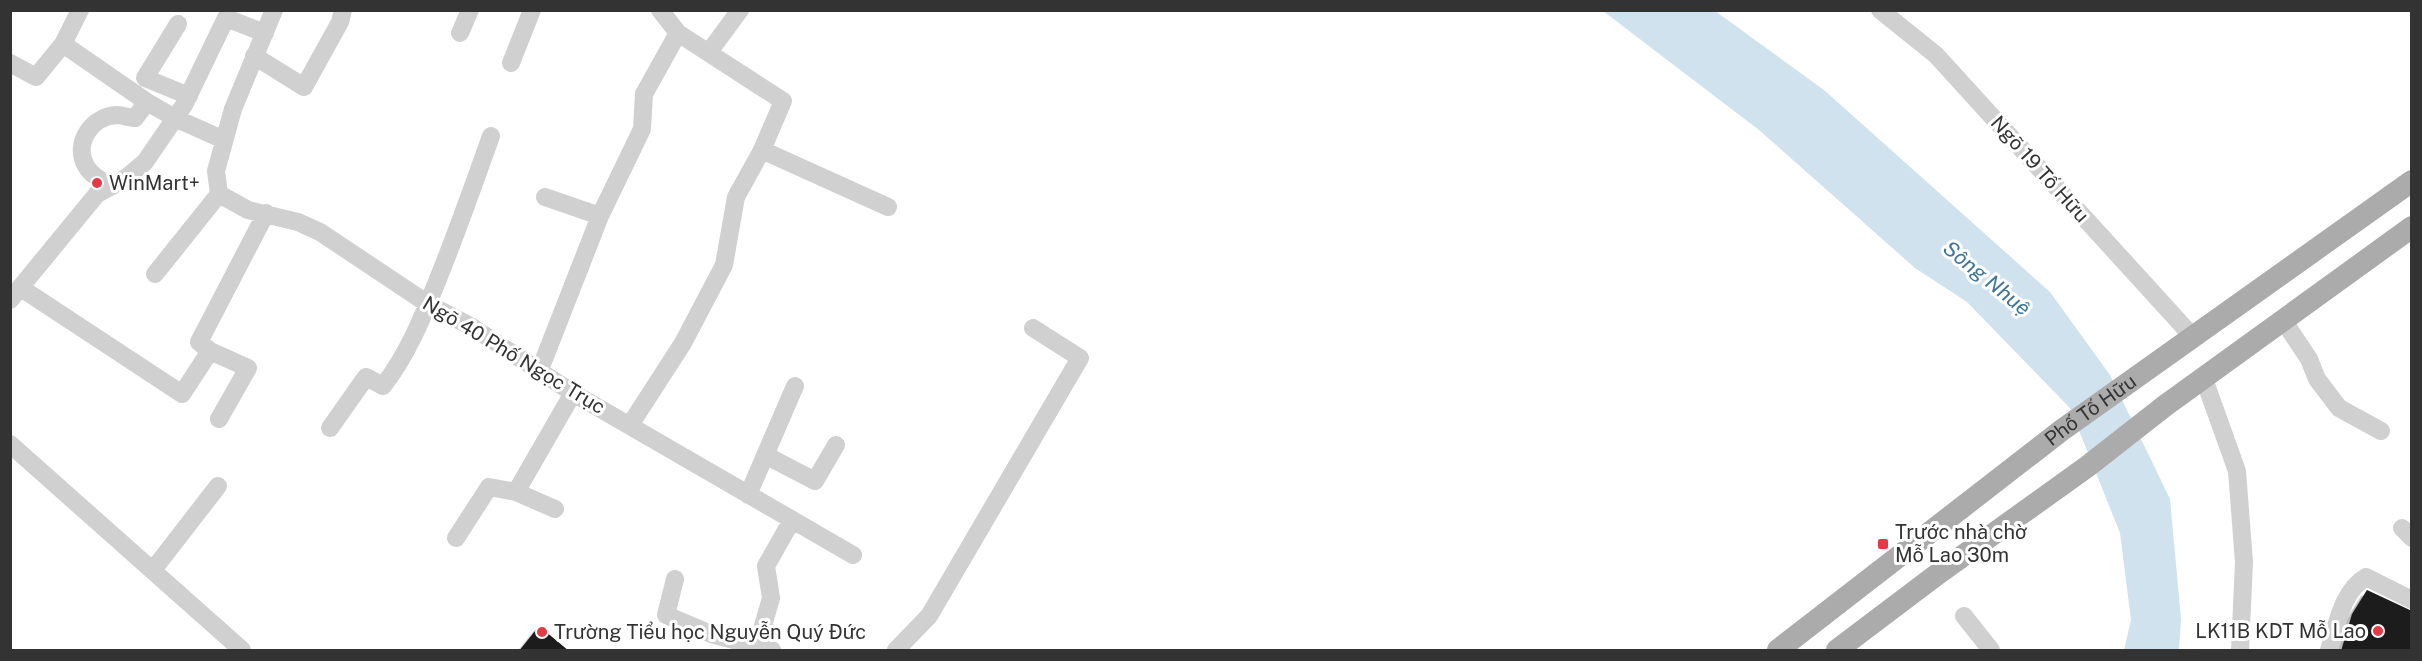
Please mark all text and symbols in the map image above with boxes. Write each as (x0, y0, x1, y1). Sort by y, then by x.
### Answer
street label: Ngõ 19 Tố Hữu (1986, 111, 2094, 227)
place label: WinMart+ (109, 171, 200, 195)
marker: WinMart+ (90, 176, 104, 190)
water label: Sông Nhuệ (1938, 235, 2036, 321)
street label: Ngõ 40 Phố Ngọc Trục (418, 291, 610, 419)
street label: Phố Tố Hữu (2040, 369, 2141, 451)
place label: Trước nhà chờ Mỗ Lao 30m (1895, 520, 2027, 567)
marker: Trước nhà chờ Mỗ Lao 30m (1876, 537, 1890, 551)
place label: LK11B KDT Mỗ Lao (2195, 619, 2366, 643)
place label: Trường Tiểu học Nguyễn Quý Đức (554, 620, 866, 644)
marker: LK11B KDT Mỗ Lao (2371, 624, 2385, 638)
marker: Trường Tiểu học Nguyễn Quý Đức (535, 625, 549, 639)

